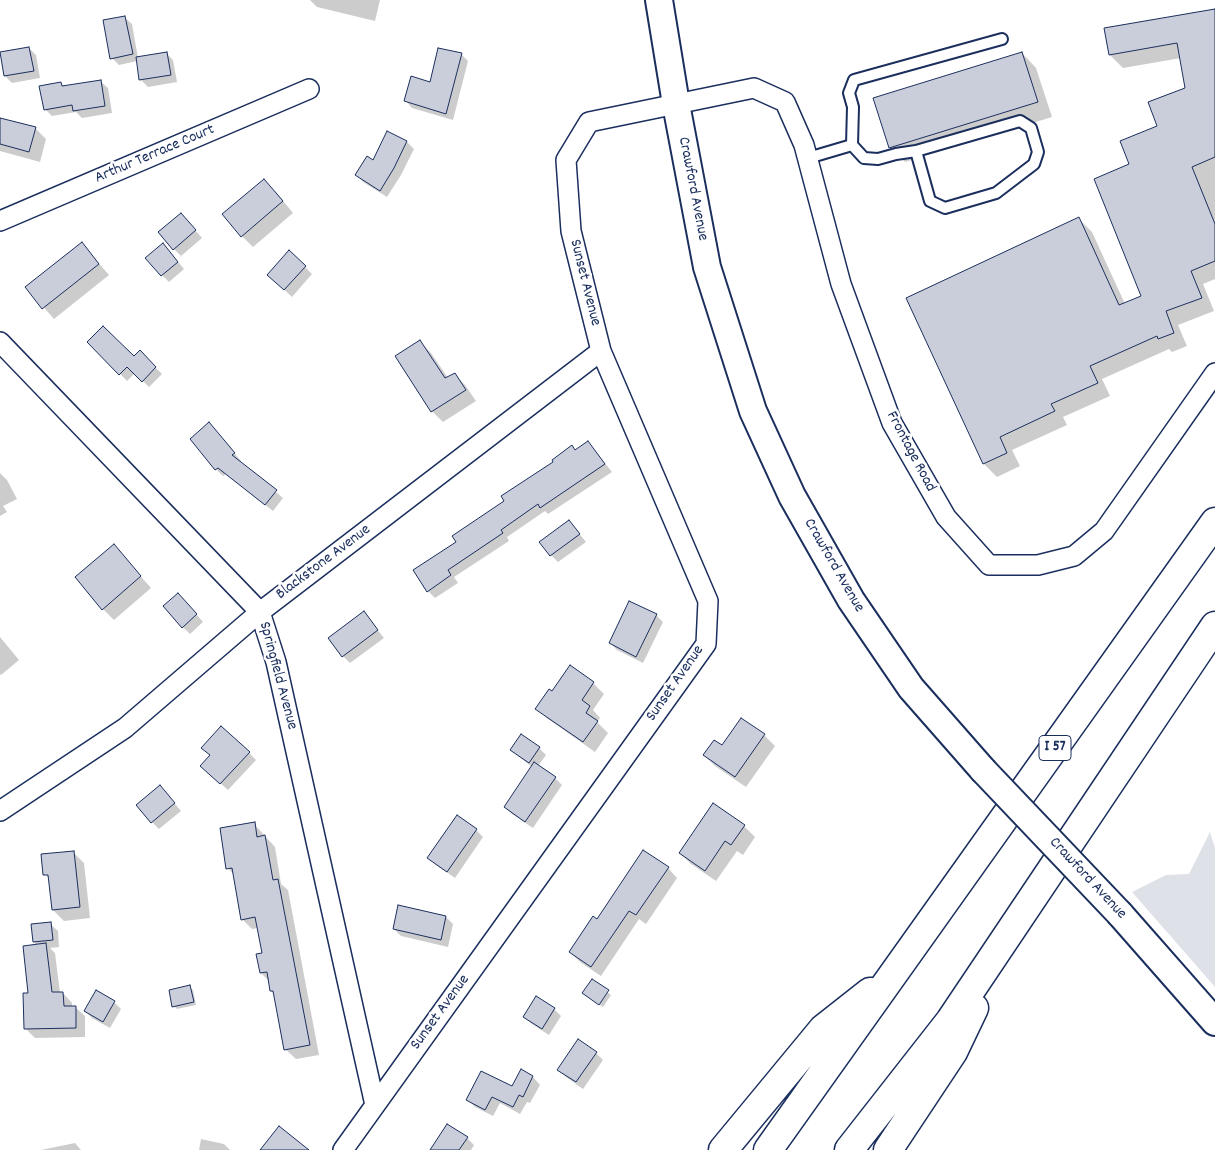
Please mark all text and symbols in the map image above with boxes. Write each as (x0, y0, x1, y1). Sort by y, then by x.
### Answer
street label: Arthur Terrace Court (92, 121, 218, 189)
street label: Crawford Avenue (673, 135, 711, 243)
street label: Sunset Avenue (564, 238, 604, 328)
street label: Frontage Road (881, 408, 939, 496)
street label: Crawford Avenue (798, 516, 868, 616)
street label: Blackstone Avenue (273, 521, 375, 605)
street label: Springfield Avenue (253, 620, 301, 732)
street label: Sunset Avenue (643, 642, 709, 726)
road number: I 57 (1039, 736, 1071, 760)
street label: Crawford Avenue (1044, 834, 1130, 924)
street label: Sunset Avenue (407, 972, 475, 1054)

